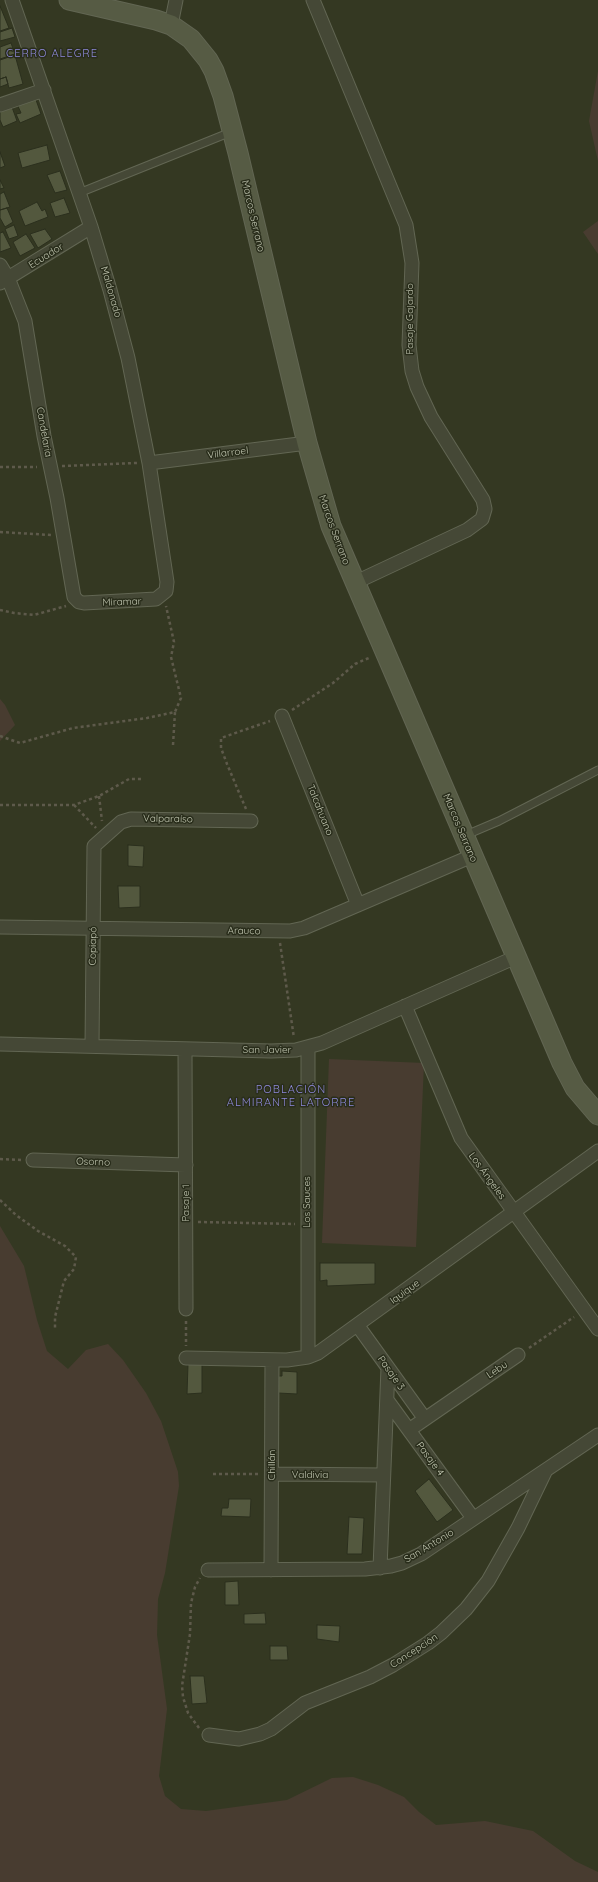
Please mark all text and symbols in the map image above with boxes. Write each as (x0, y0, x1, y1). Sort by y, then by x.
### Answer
district label: CERRO ALEGRE (6, 47, 98, 61)
street label: Marcos Serrano (239, 179, 267, 253)
street label: Ecuador (26, 241, 66, 271)
street label: Maldonado (98, 265, 124, 319)
street label: Pasaje Gajardo (404, 283, 416, 355)
street label: Candelaria (34, 406, 54, 458)
street label: Villarroel (207, 445, 249, 461)
street label: Marcos Serrano (316, 493, 352, 567)
street label: Miramar (102, 595, 142, 609)
street label: Talcahuano (304, 783, 336, 837)
street label: Marcos Serrano (440, 792, 480, 864)
street label: Valparaíso (143, 813, 193, 825)
street label: Arauco (227, 925, 261, 937)
street label: Copiapó (87, 926, 99, 966)
street label: San Javier (243, 1044, 291, 1056)
district label: POBLACIÓN ALMIRANTE LATORRE (227, 1083, 355, 1109)
street label: Los Ángeles (466, 1150, 508, 1202)
street label: Osorno (76, 1155, 110, 1169)
street label: Los Sauces (301, 1176, 313, 1228)
street label: Pasaje 1 (180, 1184, 192, 1222)
street label: Iquique (388, 1277, 422, 1307)
street label: Pasaje 3 (375, 1354, 407, 1392)
street label: Lebu (484, 1359, 510, 1381)
street label: Pasaje 4 (414, 1440, 446, 1478)
street label: Chillán (266, 1450, 278, 1480)
street label: Valdivia (292, 1469, 328, 1481)
street label: San Antonio (402, 1526, 456, 1566)
street label: Concepción (388, 1631, 440, 1671)

